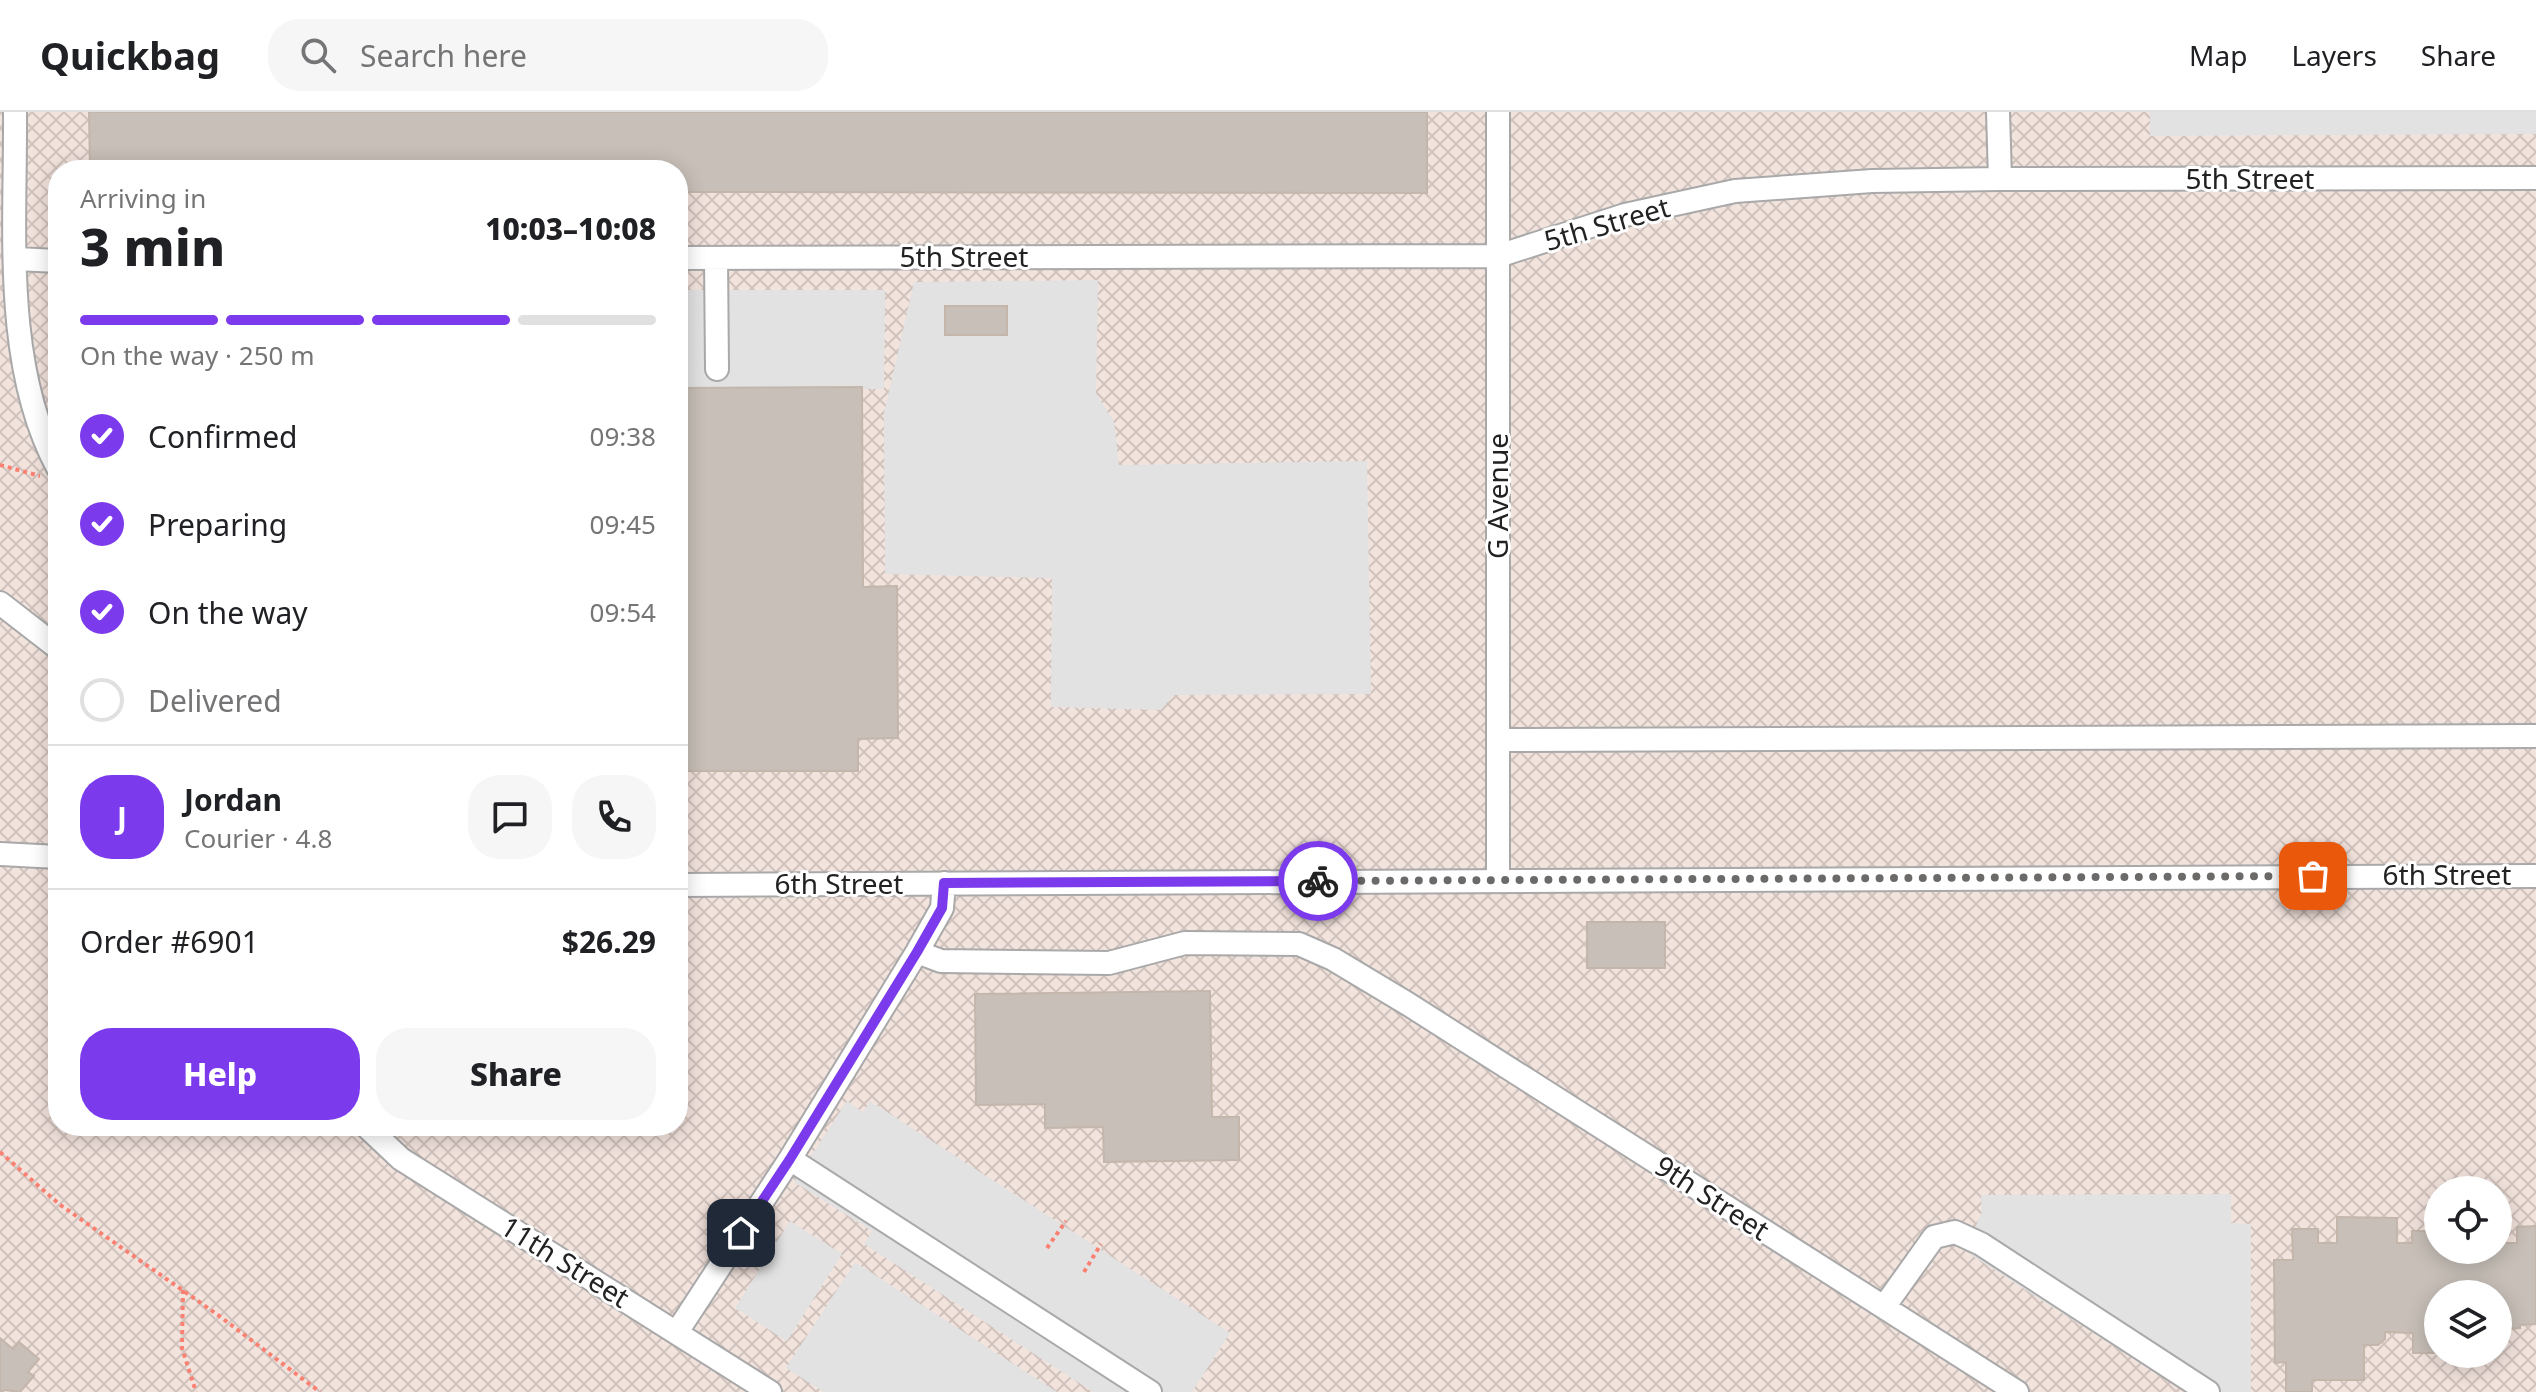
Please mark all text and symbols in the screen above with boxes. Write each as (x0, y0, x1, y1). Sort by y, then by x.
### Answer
search box (268, 19, 828, 91)
text: Quickbag (40, 29, 220, 81)
icon: search (296, 33, 340, 77)
text: Search here (360, 35, 527, 76)
text: Map (2189, 36, 2247, 74)
text: Layers (2291, 36, 2377, 74)
text: Share (2421, 36, 2496, 74)
street label: 5th Street (2186, 159, 2314, 197)
text: Arriving in (80, 180, 206, 216)
street label: 5th Street (1540, 187, 1674, 259)
text: 10:03–10:08 (485, 208, 656, 249)
text: 3 min (80, 210, 225, 281)
street label: 5th Street (900, 237, 1028, 275)
text: On the way · 250 m (80, 337, 314, 373)
icon: check (80, 414, 124, 458)
text: Confirmed (148, 416, 298, 457)
text: 09:38 (590, 418, 656, 454)
street label: G Avenue (1478, 433, 1516, 559)
icon: check (80, 502, 124, 546)
text: Preparing (148, 504, 287, 545)
text: 09:45 (590, 506, 656, 542)
icon: check (80, 590, 124, 634)
text: On the way (148, 592, 308, 633)
text: 09:54 (590, 594, 656, 630)
text: Delivered (148, 680, 282, 721)
button: chat (468, 775, 552, 859)
button: phone (572, 775, 656, 859)
text: Jordan (184, 779, 282, 820)
text: J (117, 797, 127, 838)
text: Courier · 4.8 (184, 820, 332, 856)
courier (1278, 841, 1358, 921)
pin (2279, 842, 2347, 910)
icon: bag (2291, 854, 2335, 898)
street label: 6th Street (2383, 855, 2511, 893)
icon: bike (1296, 859, 1340, 903)
street label: 6th Street (775, 864, 903, 902)
text: Order #6901 (80, 921, 259, 962)
text: $26.29 (562, 921, 656, 962)
button: Help (80, 1028, 360, 1120)
button: Share (376, 1028, 656, 1120)
street label: 9th Street (1648, 1146, 1777, 1248)
map controls (2424, 1176, 2512, 1368)
button: locate (2424, 1176, 2512, 1264)
pin (707, 1199, 775, 1267)
street label: 11th Street (494, 1207, 637, 1316)
icon: home (719, 1211, 763, 1255)
button: layers (2424, 1280, 2512, 1368)

